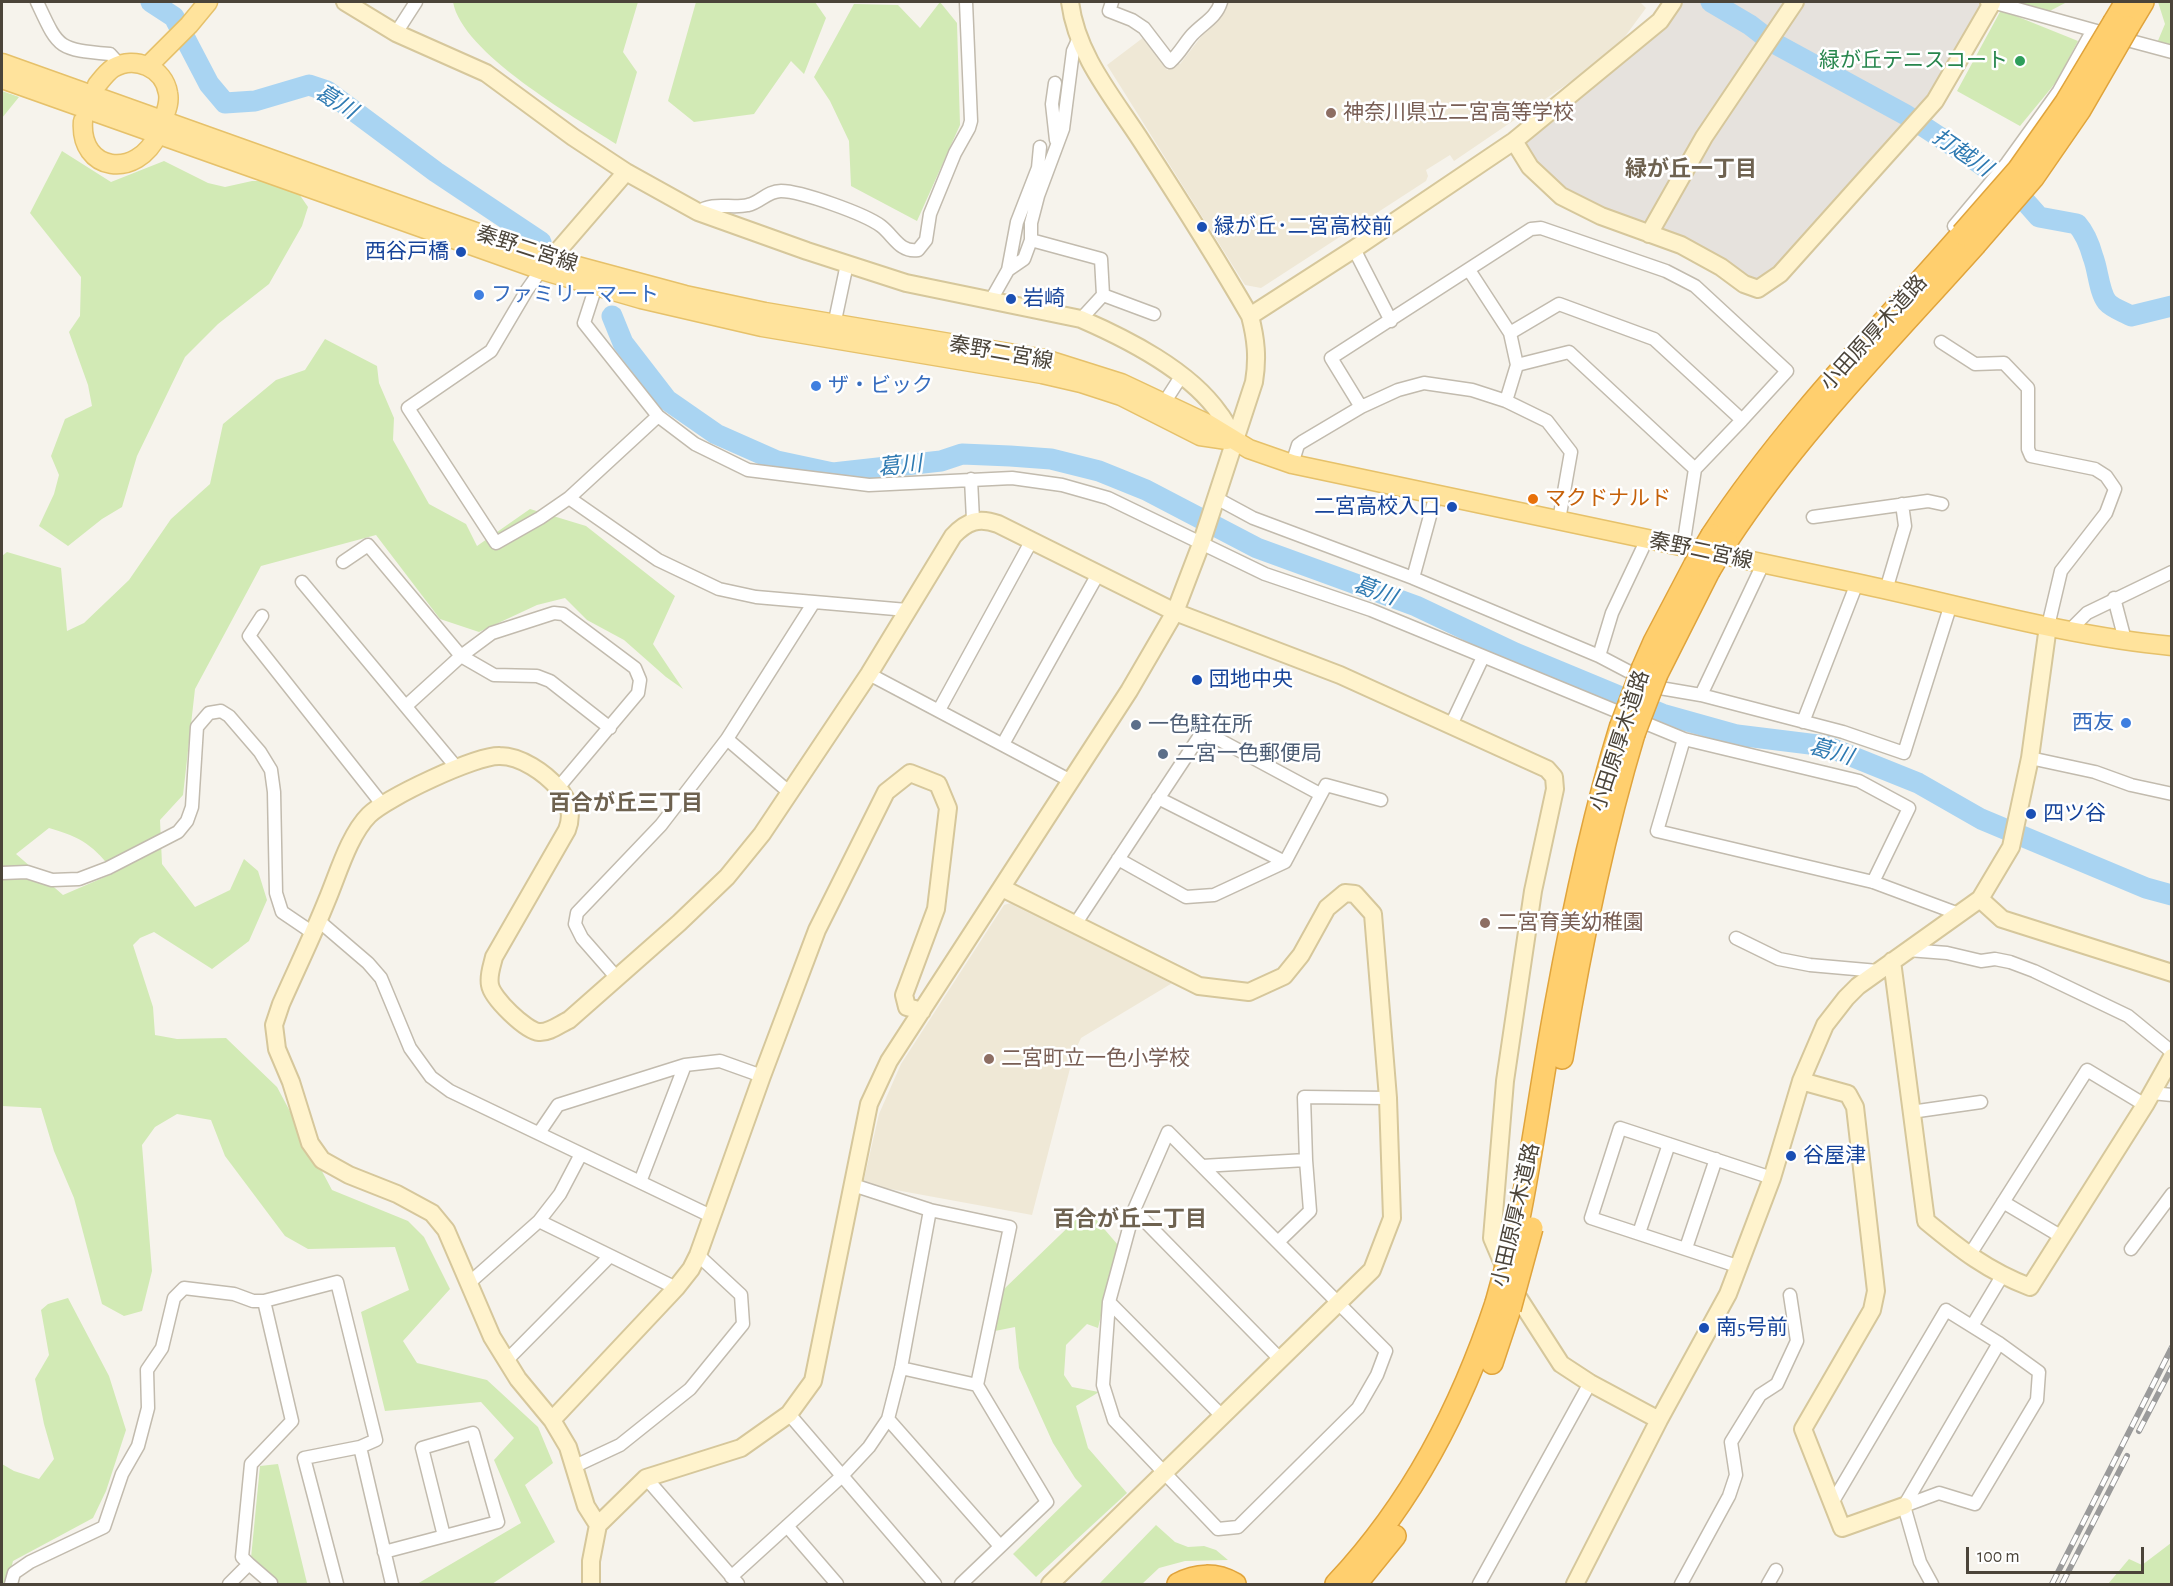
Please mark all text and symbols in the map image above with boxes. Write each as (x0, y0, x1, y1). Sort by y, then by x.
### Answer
place label: 緑が丘テニスコート (1819, 48, 2008, 74)
marker: 緑が丘テニスコート (2013, 54, 2027, 68)
water label: 葛川 (310, 79, 362, 125)
place label: 神奈川県立二宮高等学校 (1343, 100, 1574, 126)
marker: 神奈川県立二宮高等学校 (1324, 106, 1338, 120)
water label: 打越川 (1927, 124, 1997, 182)
district label: 緑が丘一丁目 (1625, 156, 1757, 182)
place label: 緑が丘･二宮高校前 (1214, 214, 1392, 240)
marker: 緑が丘･二宮高校前 (1195, 220, 1209, 234)
street label: 秦野二宮線 (473, 221, 581, 277)
place label: 西谷戸橋 (365, 239, 449, 265)
marker: 西谷戸橋 (454, 245, 468, 259)
street label: 小田原厚木道路 (1815, 270, 1933, 396)
place label: ファミリーマート (491, 282, 659, 308)
place label: 岩崎 (1023, 286, 1065, 312)
marker: ファミリーマート (472, 288, 486, 302)
marker: 岩崎 (1004, 292, 1018, 306)
street label: 秦野二宮線 (947, 331, 1055, 375)
place label: ザ・ビック (828, 373, 933, 399)
marker: ザ・ビック (809, 379, 823, 393)
water label: 葛川 (877, 451, 923, 481)
place label: マクドナルド (1545, 486, 1671, 512)
marker: マクドナルド (1526, 492, 1540, 506)
place label: 二宮高校入口 (1314, 494, 1440, 520)
marker: 二宮高校入口 (1445, 500, 1459, 514)
street label: 秦野二宮線 (1647, 528, 1755, 574)
water label: 葛川 (1350, 571, 1400, 611)
place label: 団地中央 (1209, 667, 1293, 693)
street label: 小田原厚木道路 (1585, 667, 1655, 815)
marker: 団地中央 (1190, 673, 1204, 687)
place label: 西友 (2072, 710, 2114, 736)
place label: 一色駐在所 (1148, 712, 1253, 738)
marker: 西友 (2119, 716, 2133, 730)
marker: 一色駐在所 (1129, 718, 1143, 732)
water label: 葛川 (1806, 733, 1856, 771)
place label: 二宮一色郵便局 (1175, 741, 1322, 767)
marker: 二宮一色郵便局 (1156, 747, 1170, 761)
district label: 百合が丘三丁目 (549, 790, 703, 816)
place label: 四ツ谷 (2043, 801, 2106, 827)
marker: 四ツ谷 (2024, 807, 2038, 821)
place label: 二宮育美幼稚園 (1497, 910, 1644, 936)
marker: 二宮育美幼稚園 (1478, 916, 1492, 930)
place label: 二宮町立一色小学校 (1001, 1046, 1190, 1072)
marker: 二宮町立一色小学校 (982, 1052, 996, 1066)
street label: 小田原厚木道路 (1487, 1141, 1545, 1289)
place label: 谷屋津 (1803, 1143, 1866, 1169)
marker: 谷屋津 (1784, 1149, 1798, 1163)
district label: 百合が丘二丁目 (1053, 1206, 1207, 1232)
place label: 南5号前 (1716, 1315, 1788, 1341)
marker: 南5号前 (1697, 1321, 1711, 1335)
scale bar (1969, 1535, 2148, 1573)
text: 100 m (1977, 1548, 2020, 1566)

